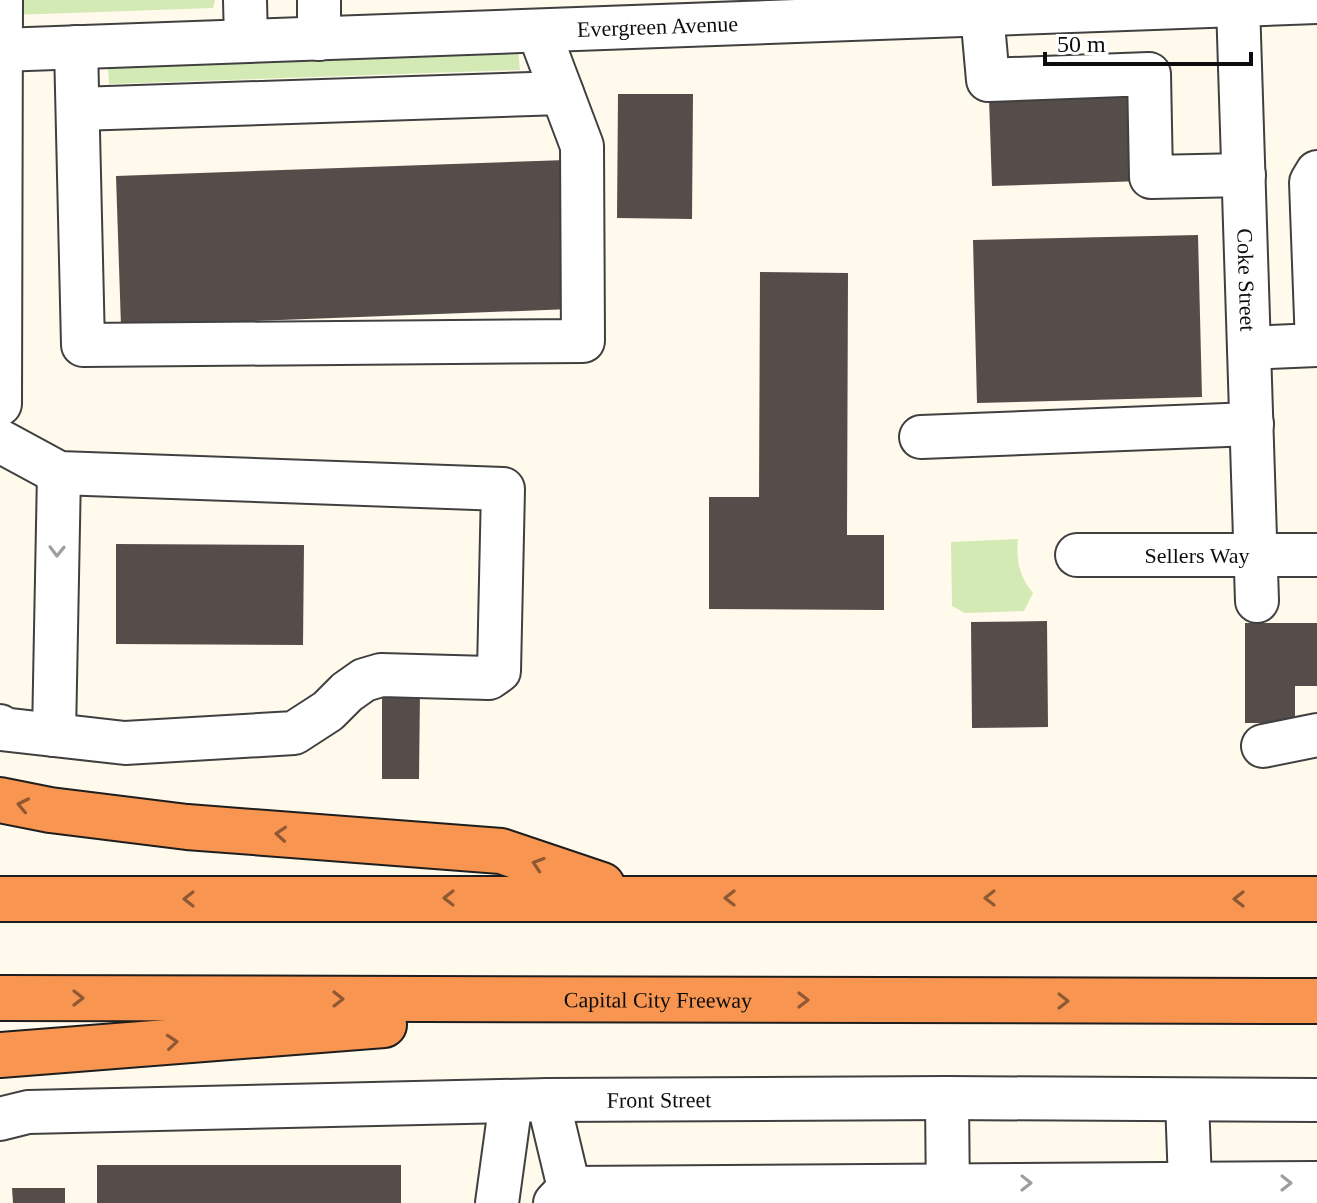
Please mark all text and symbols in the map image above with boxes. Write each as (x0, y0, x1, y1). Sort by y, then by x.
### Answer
street label: Evergreen Avenue (577, 11, 739, 41)
scale bar (1045, 16, 1251, 66)
text: 50 m (1057, 31, 1106, 57)
street label: Coke Street (1233, 228, 1261, 332)
street label: Sellers Way (1145, 543, 1249, 568)
one-way arrow (49, 545, 66, 558)
one-way arrow (16, 797, 30, 814)
one-way arrow (274, 826, 287, 843)
one-way arrow (532, 857, 546, 873)
one-way arrow (442, 889, 455, 907)
one-way arrow (723, 889, 736, 907)
one-way arrow (983, 889, 996, 907)
one-way arrow (182, 890, 195, 908)
one-way arrow (1232, 890, 1245, 908)
street label: Capital City Freeway (564, 987, 752, 1012)
one-way arrow (72, 989, 85, 1007)
one-way arrow (332, 990, 345, 1008)
one-way arrow (797, 992, 810, 1009)
one-way arrow (1057, 992, 1070, 1010)
one-way arrow (166, 1034, 179, 1051)
street label: Front Street (607, 1087, 711, 1112)
one-way arrow (1020, 1174, 1033, 1192)
one-way arrow (1280, 1174, 1293, 1192)

